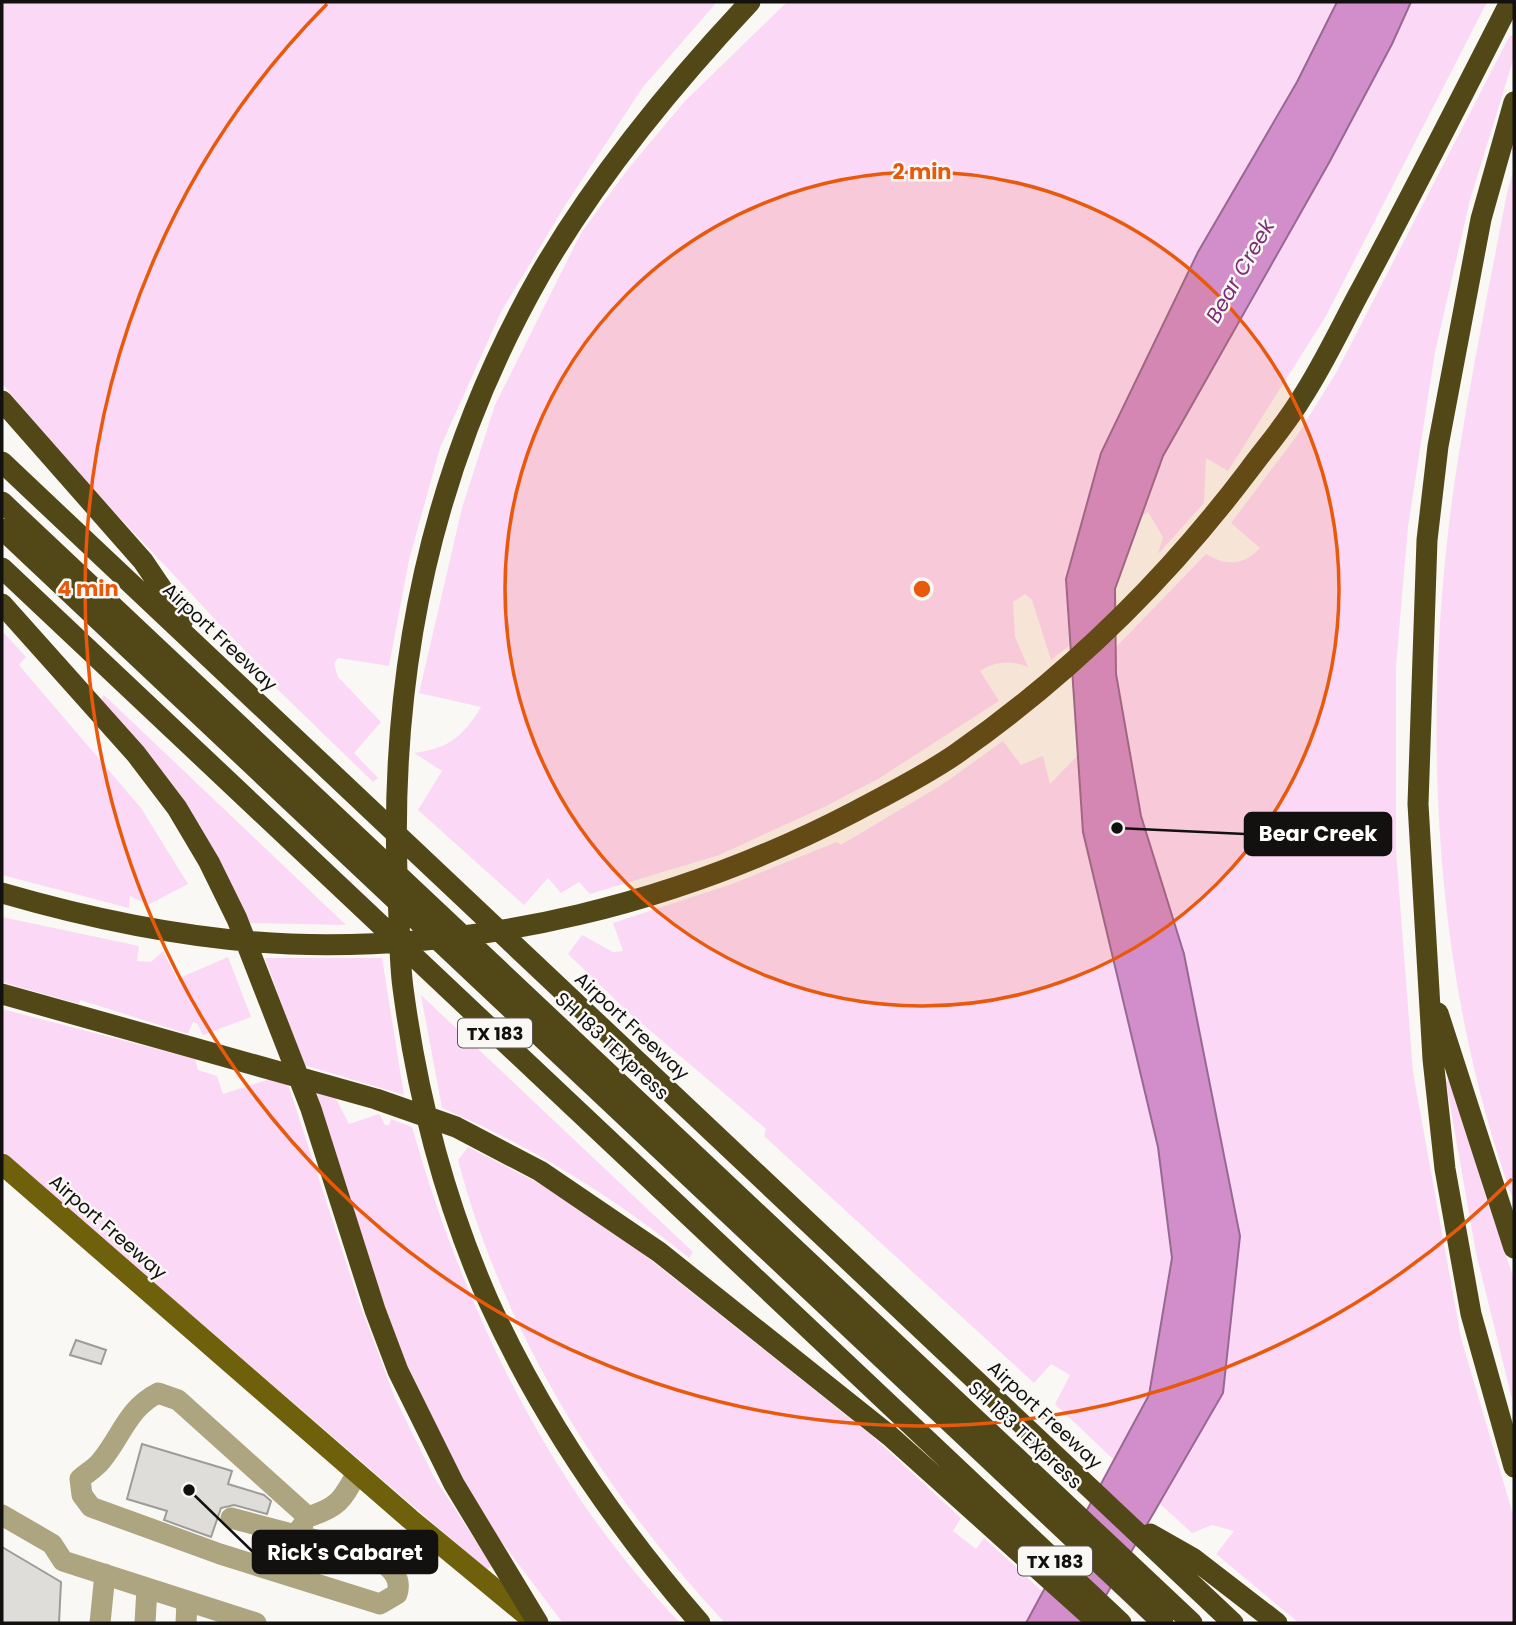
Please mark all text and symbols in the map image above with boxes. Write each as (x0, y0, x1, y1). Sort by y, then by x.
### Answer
text: 2 min (892, 157, 952, 186)
water label: Bear Creek (1199, 213, 1282, 328)
text: 4 min (57, 574, 119, 603)
street label: Airport Freeway (157, 577, 284, 698)
centre of rings (910, 577, 934, 601)
callout: Bear Creek (1245, 813, 1391, 855)
text: Bear Creek (1259, 819, 1377, 848)
street label: Airport Freeway (569, 966, 696, 1087)
street label: SH 183 TEXpress (549, 986, 675, 1106)
road number: TX 183 (458, 1018, 532, 1048)
street label: Airport Freeway (43, 1168, 173, 1286)
street label: Airport Freeway (982, 1355, 1109, 1476)
street label: SH 183 TEXpress (962, 1375, 1088, 1495)
callout: Rick's Cabaret (253, 1531, 437, 1573)
text: Rick's Cabaret (267, 1538, 423, 1567)
road number: TX 183 (1018, 1546, 1092, 1576)

